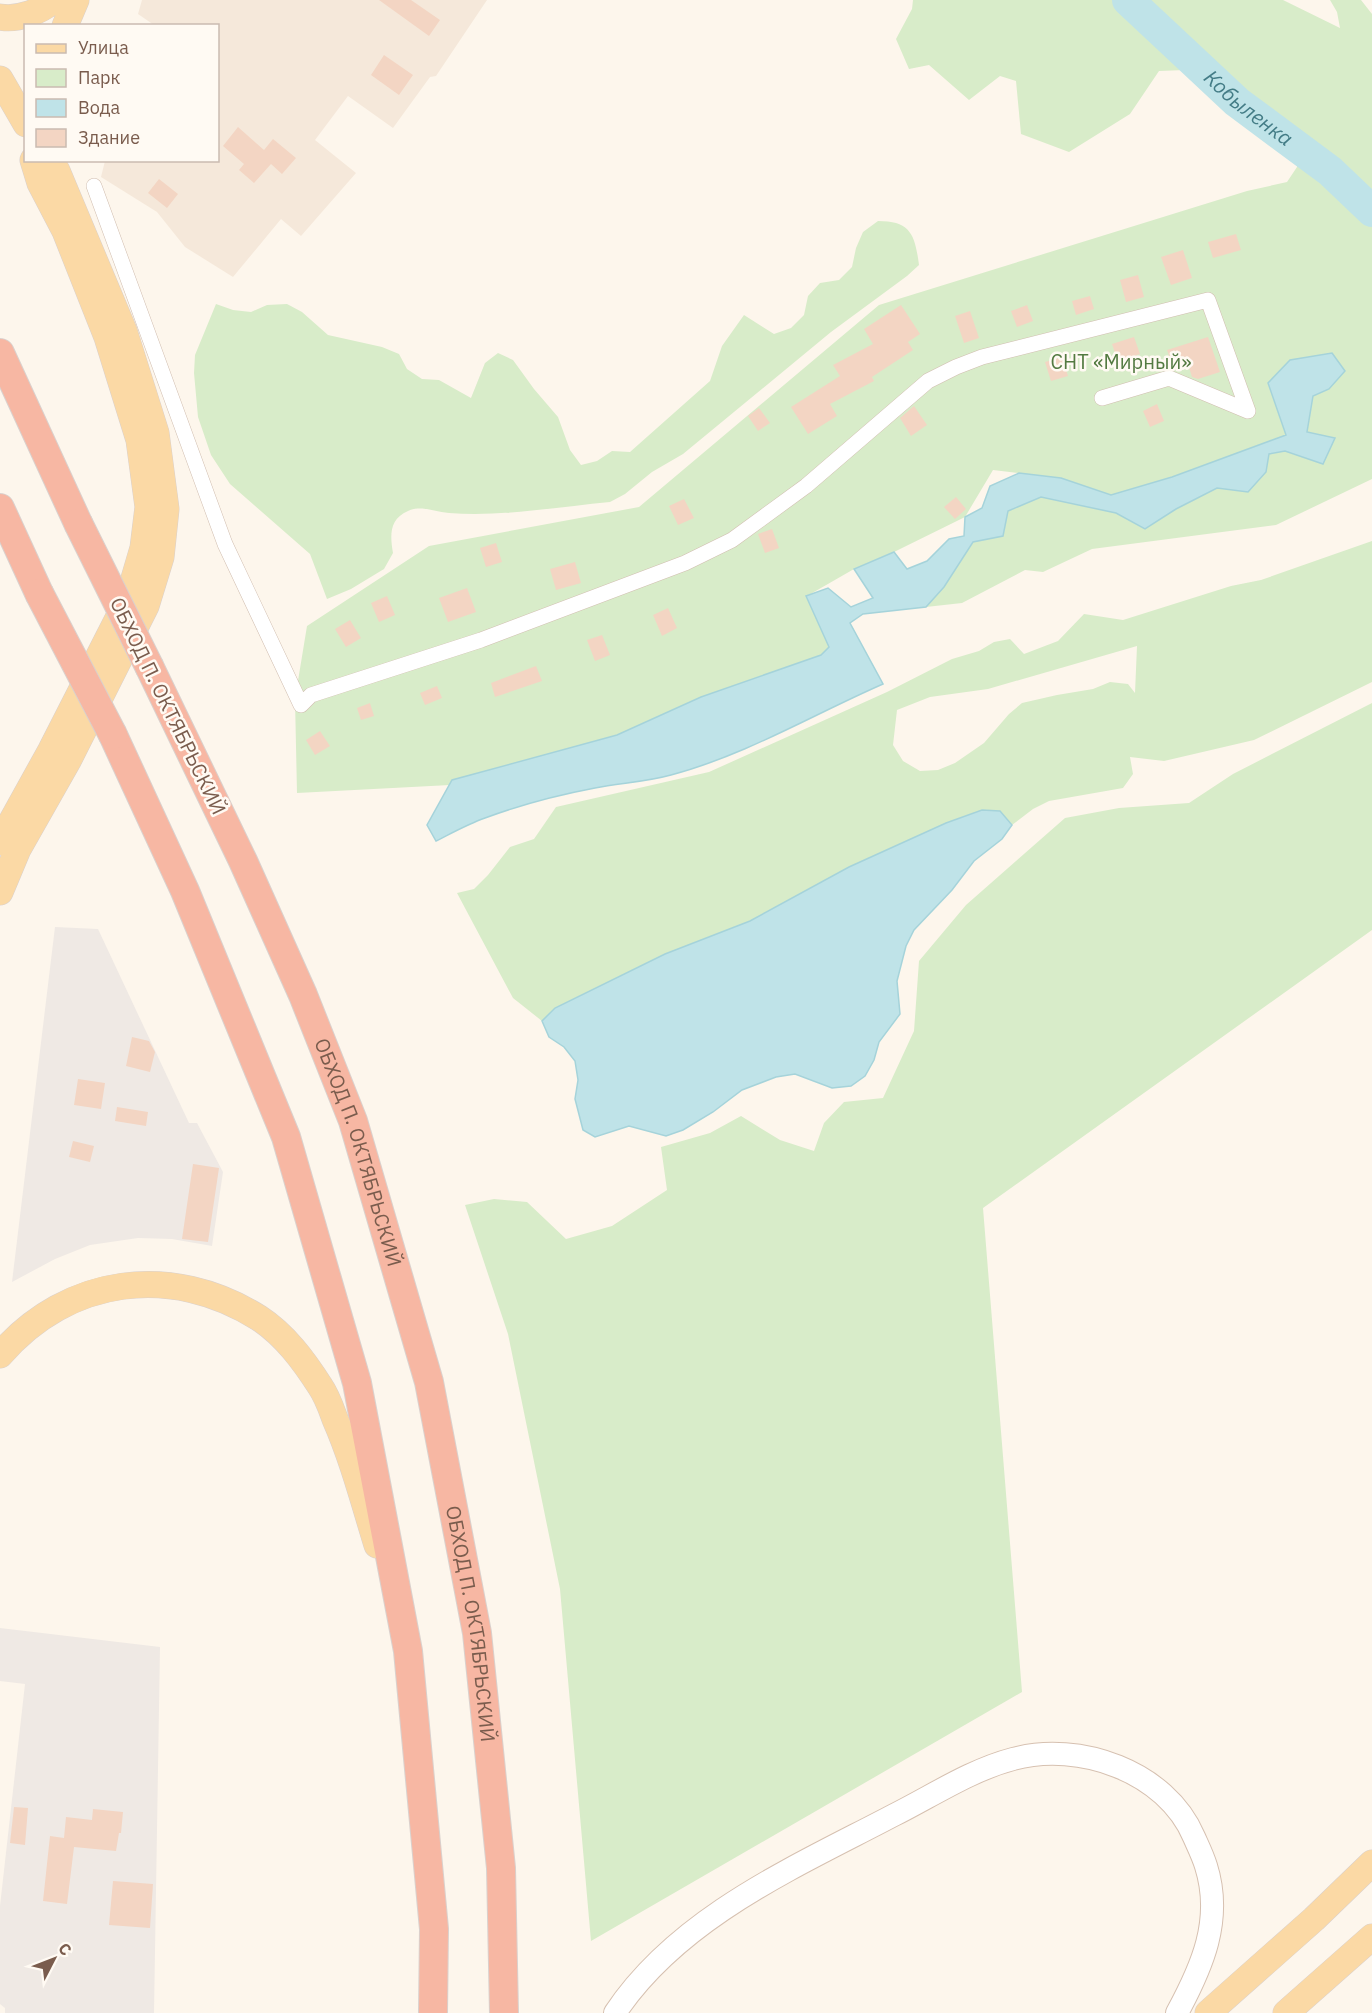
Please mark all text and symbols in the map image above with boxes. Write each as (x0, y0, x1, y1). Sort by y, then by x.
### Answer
legend (24, 24, 219, 162)
text: Улица (78, 36, 129, 59)
water label: Кобыленка (1198, 63, 1299, 152)
text: Парк (78, 66, 121, 89)
text: Вода (78, 96, 121, 119)
text: Здание (78, 126, 140, 149)
park label: СНТ «Мирный» (1051, 348, 1191, 375)
street label: ОБХОД П. ОКТЯБРЬСКИЙ (104, 593, 233, 819)
street label: ОБХОД П. ОКТЯБРЬСКИЙ (308, 1034, 409, 1269)
street label: ОБХОД П. ОКТЯБРЬСКИЙ (440, 1503, 502, 1743)
north arrow (24, 1929, 84, 1989)
text: С (54, 1938, 76, 1960)

